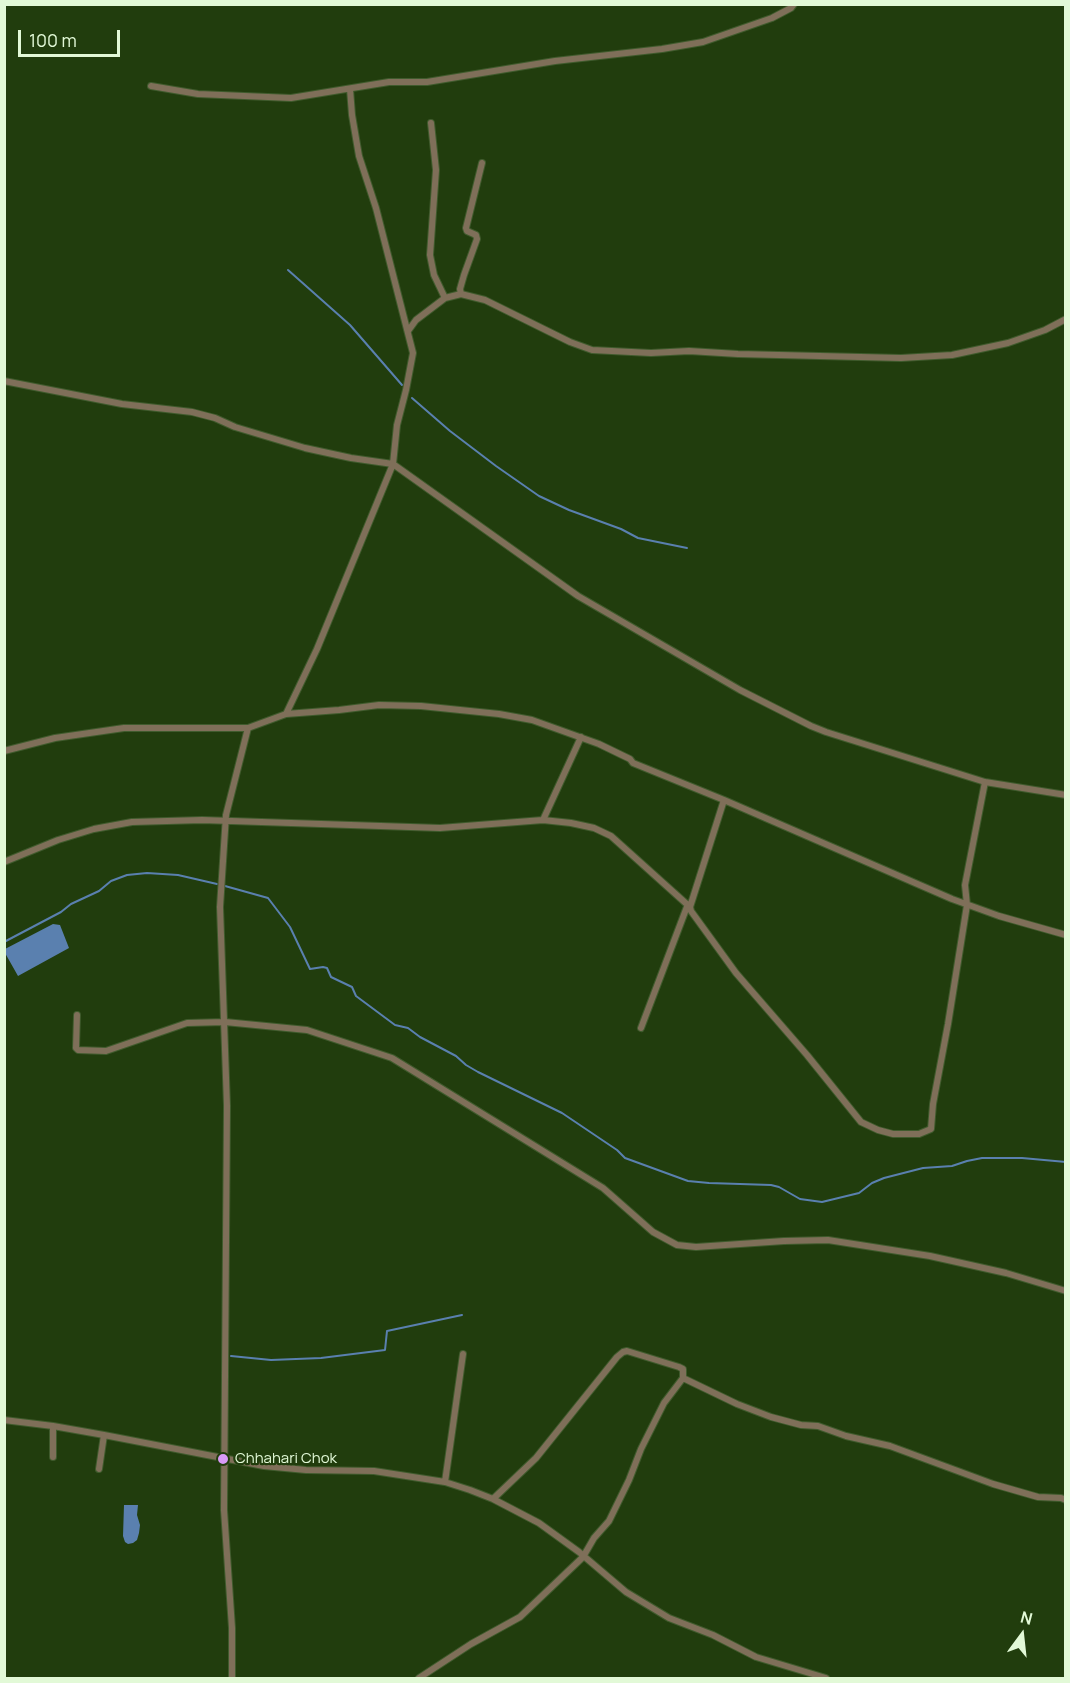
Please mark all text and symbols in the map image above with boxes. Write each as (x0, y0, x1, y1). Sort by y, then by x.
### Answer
scale bar (21, 18, 123, 56)
text: 100 m (29, 28, 77, 52)
place label: Chhahari Chok (235, 1450, 337, 1468)
marker: Chhahari Chok (216, 1452, 230, 1466)
north arrow (992, 1605, 1052, 1665)
text: N (1018, 1606, 1035, 1630)

